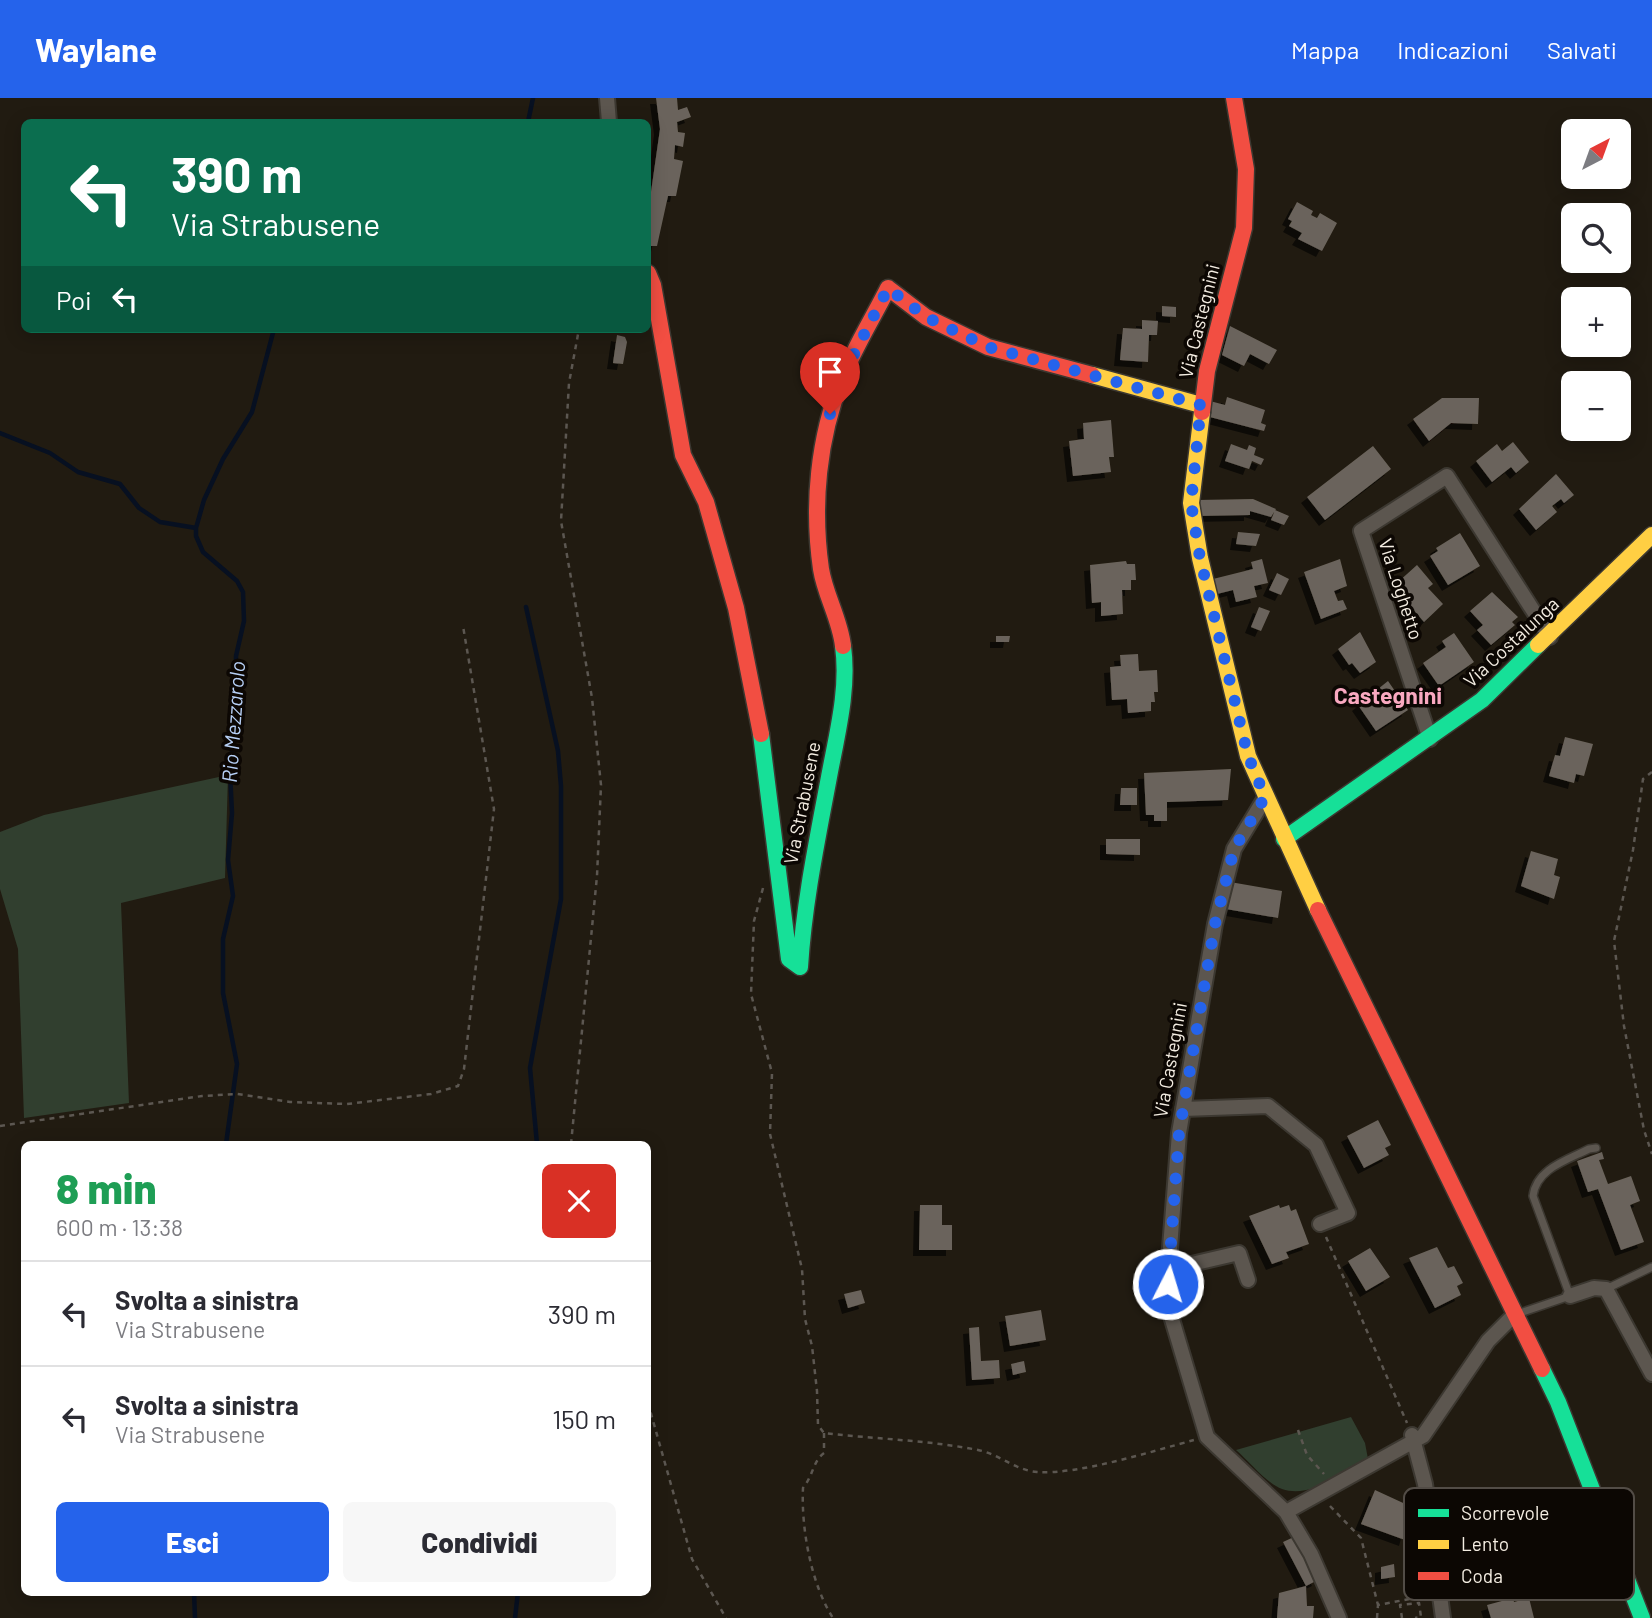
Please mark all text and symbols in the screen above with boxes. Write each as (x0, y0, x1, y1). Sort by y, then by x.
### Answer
text: Waylane (35, 29, 157, 69)
text: Mappa (1291, 35, 1359, 64)
text: Indicazioni (1397, 35, 1509, 64)
text: Salvati (1547, 35, 1617, 64)
north arrow (1561, 119, 1631, 189)
map controls (1561, 119, 1631, 441)
text: 390 m (171, 144, 302, 203)
icon: left (56, 147, 147, 238)
button: search (1561, 203, 1631, 273)
text: Via Strabusene (171, 204, 380, 242)
street label: Via Castegnini (1173, 261, 1224, 380)
icon: left (106, 280, 144, 318)
text: Poi (56, 284, 92, 315)
button: + (1561, 287, 1631, 357)
pin (800, 342, 860, 414)
icon: arrive (811, 353, 849, 391)
button: − (1561, 371, 1631, 441)
street label: Via Loghetto (1374, 535, 1429, 642)
street label: Via Costalunga (1458, 592, 1563, 692)
water label: Rio Mezzarolo (216, 660, 249, 784)
district label: Castegnini (1334, 681, 1442, 709)
street label: Via Strabusene (778, 740, 825, 866)
street label: Via Castegnini (1148, 1000, 1191, 1119)
text: 8 min (56, 1162, 157, 1212)
button: close (542, 1164, 616, 1238)
text: 600 m · 13:38 (56, 1213, 183, 1241)
position arrow (1131, 1247, 1205, 1321)
text: Svolta a sinistra (115, 1284, 299, 1315)
icon: left (56, 1295, 94, 1333)
text: 390 m (548, 1298, 616, 1329)
text: Via Strabusene (115, 1315, 265, 1343)
text: Svolta a sinistra (115, 1389, 299, 1420)
icon: left (56, 1400, 94, 1438)
text: 150 m (552, 1403, 616, 1434)
text: Via Strabusene (115, 1420, 265, 1448)
legend (1404, 1488, 1634, 1600)
text: Scorrevole (1461, 1501, 1549, 1524)
button: Esci (56, 1502, 329, 1582)
button: Condividi (343, 1502, 616, 1582)
text: Lento (1461, 1532, 1509, 1555)
text: Coda (1461, 1564, 1503, 1587)

